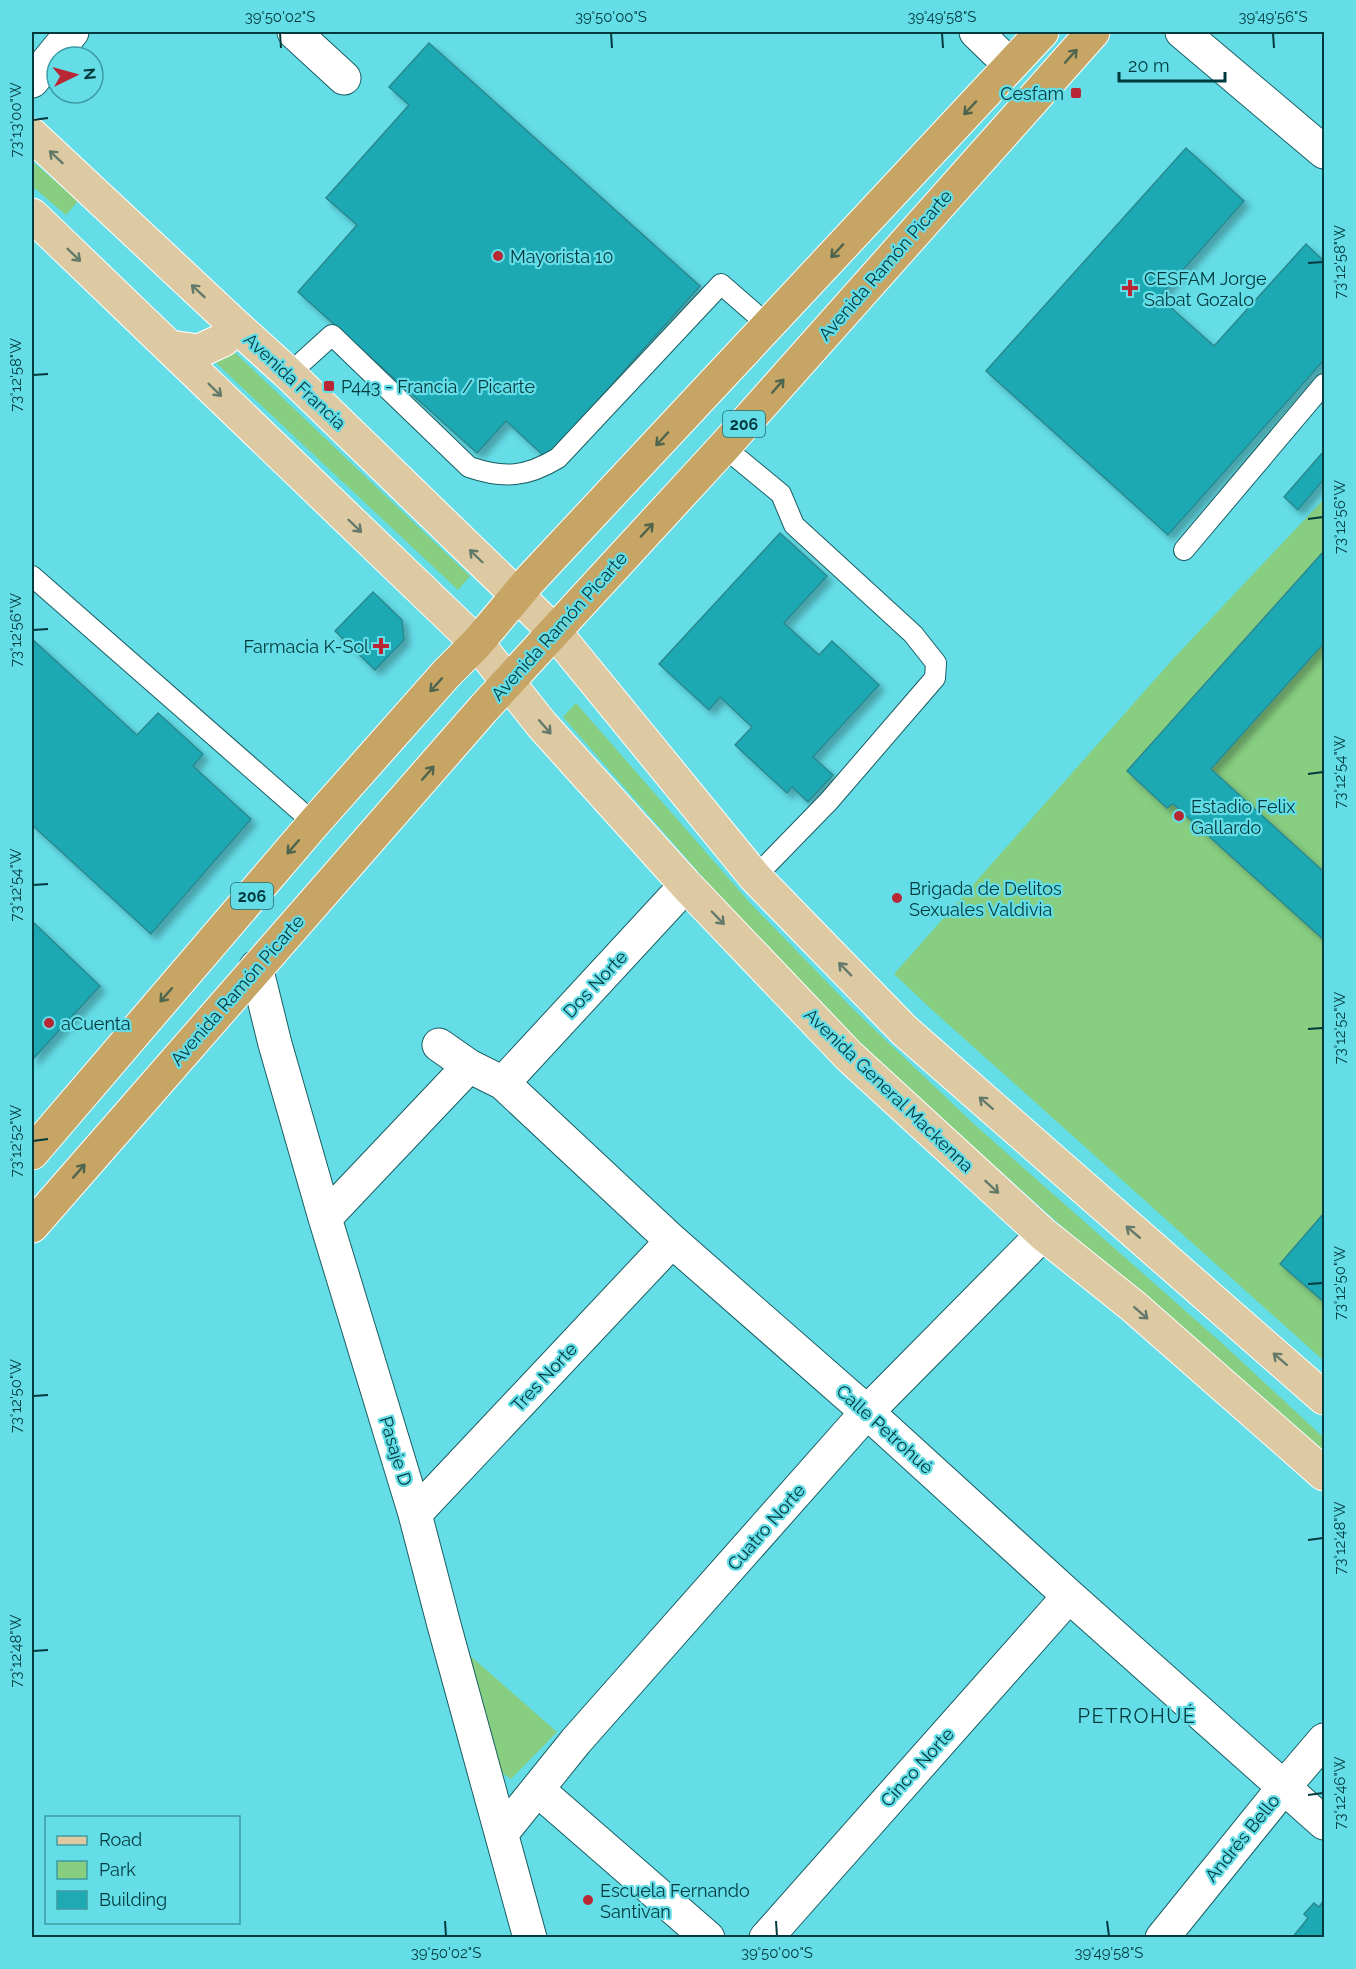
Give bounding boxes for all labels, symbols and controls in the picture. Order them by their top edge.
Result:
text: 39°50'02"S [245,8,315,26]
text: 39°50'00"S [575,8,647,26]
text: 39°49'58"S [908,8,976,26]
text: 39°49'56"S [1238,8,1308,26]
north arrow [45,45,105,105]
scale bar [1119,45,1226,83]
one-way arrow [1064,49,1078,64]
text: 20 m [1128,55,1170,76]
text: N [79,67,99,81]
text: 73°13'00"W [7,82,25,158]
place label: Cesfam [1000,83,1064,104]
marker: Cesfam [1069,86,1083,100]
one-way arrow [964,100,978,115]
one-way arrow [48,150,63,165]
street label: Avenida Ramón Picarte [814,185,956,345]
text: 73°12'58"W [1331,225,1349,299]
one-way arrow [830,243,845,258]
place label: Mayorista 10 [510,246,613,267]
one-way arrow [66,248,81,262]
marker: Mayorista 10 [491,249,505,263]
place label: CESFAM Jorge Sabat Gozalo [1144,268,1267,310]
marker: CESFAM Jorge Sabat Gozalo [1121,279,1139,297]
one-way arrow [191,284,206,298]
street label: Avenida Francia [240,328,350,434]
text: 73°12'58"W [7,338,25,412]
place label: P443 - Francia / Picarte [341,376,535,397]
marker: P443 - Francia / Picarte [322,379,336,393]
one-way arrow [771,379,785,394]
one-way arrow [207,383,222,397]
road number: 206 [723,411,765,437]
one-way arrow [655,431,669,446]
text: 73°12'56"W [1331,480,1349,554]
one-way arrow [347,518,362,532]
one-way arrow [640,523,654,538]
street label: Avenida Ramón Picarte [487,547,632,705]
one-way arrow [468,548,483,563]
text: 73°12'56"W [7,593,25,667]
place label: Farmacia K-Sol [244,636,369,657]
marker: Farmacia K-Sol [374,639,388,653]
one-way arrow [429,678,443,693]
one-way arrow [538,719,552,734]
text: 73°12'54"W [1331,735,1349,808]
one-way arrow [421,766,435,781]
place label: Estadio Felix Gallardo [1191,796,1295,838]
marker: Estadio Felix Gallardo [1172,809,1186,823]
one-way arrow [286,839,300,854]
text: 73°12'54"W [7,848,25,921]
place label: Brigada de Delitos Sexuales Valdivia [909,878,1062,920]
road number: 206 [231,883,273,909]
marker: Brigada de Delitos Sexuales Valdivia [890,891,904,905]
street label: Avenida Ramón Picarte [166,910,308,1070]
one-way arrow [711,911,725,926]
street label: Dos Norte [559,946,632,1022]
one-way arrow [837,962,852,977]
one-way arrow [159,987,173,1002]
text: 73°12'52"W [1331,991,1349,1064]
street label: Avenida General Mackenna [800,1004,978,1176]
place label: aCuenta [61,1013,131,1034]
marker: aCuenta [42,1016,56,1030]
one-way arrow [979,1096,994,1110]
text: 73°12'52"W [7,1104,25,1177]
one-way arrow [72,1164,86,1179]
one-way arrow [984,1180,999,1194]
one-way arrow [1125,1225,1141,1238]
text: 73°12'50"W [1331,1246,1349,1320]
one-way arrow [1133,1306,1148,1320]
street label: Tres Norte [507,1338,581,1416]
one-way arrow [1273,1352,1288,1366]
text: 73°12'50"W [7,1359,25,1433]
street label: Calle Petrohué [832,1380,938,1478]
street label: Pasaje D [376,1414,417,1488]
street label: Cuatro Norte [723,1479,809,1574]
text: 73°12'48"W [1331,1501,1349,1574]
text: 73°12'48"W [7,1614,25,1687]
district label: PETROHUÉ [1078,1704,1196,1728]
street label: Cinco Norte [876,1723,958,1811]
text: 73°12'46"W [1331,1756,1349,1830]
street label: Andrés Bello [1200,1790,1284,1886]
legend [45,1816,240,1924]
text: Road [99,1829,142,1850]
text: Park [99,1859,136,1880]
place label: Escuela Fernando Santivan [600,1880,750,1922]
text: Building [99,1889,167,1910]
marker: Escuela Fernando Santivan [581,1893,595,1907]
text: 39°50'02"S [411,1944,481,1962]
text: 39°50'00"S [741,1944,813,1962]
text: 39°49'58"S [1075,1944,1143,1962]

